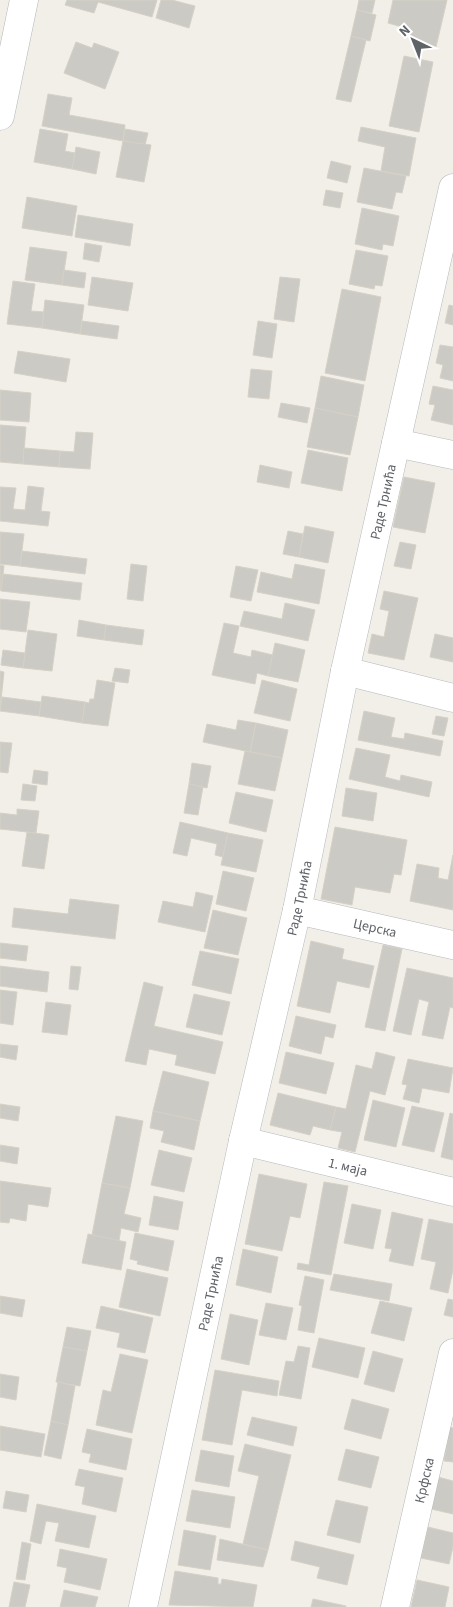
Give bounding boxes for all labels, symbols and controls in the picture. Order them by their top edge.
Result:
north arrow [388,15,438,65]
text: N [395,21,415,42]
street label: Раде Трнића [366,462,402,542]
street label: Раде Трнића [282,859,318,938]
street label: Церска [351,914,399,943]
street label: 1. маја [326,1153,369,1182]
street label: Раде Трнића [194,1254,229,1333]
street label: Крфска [410,1456,440,1505]

